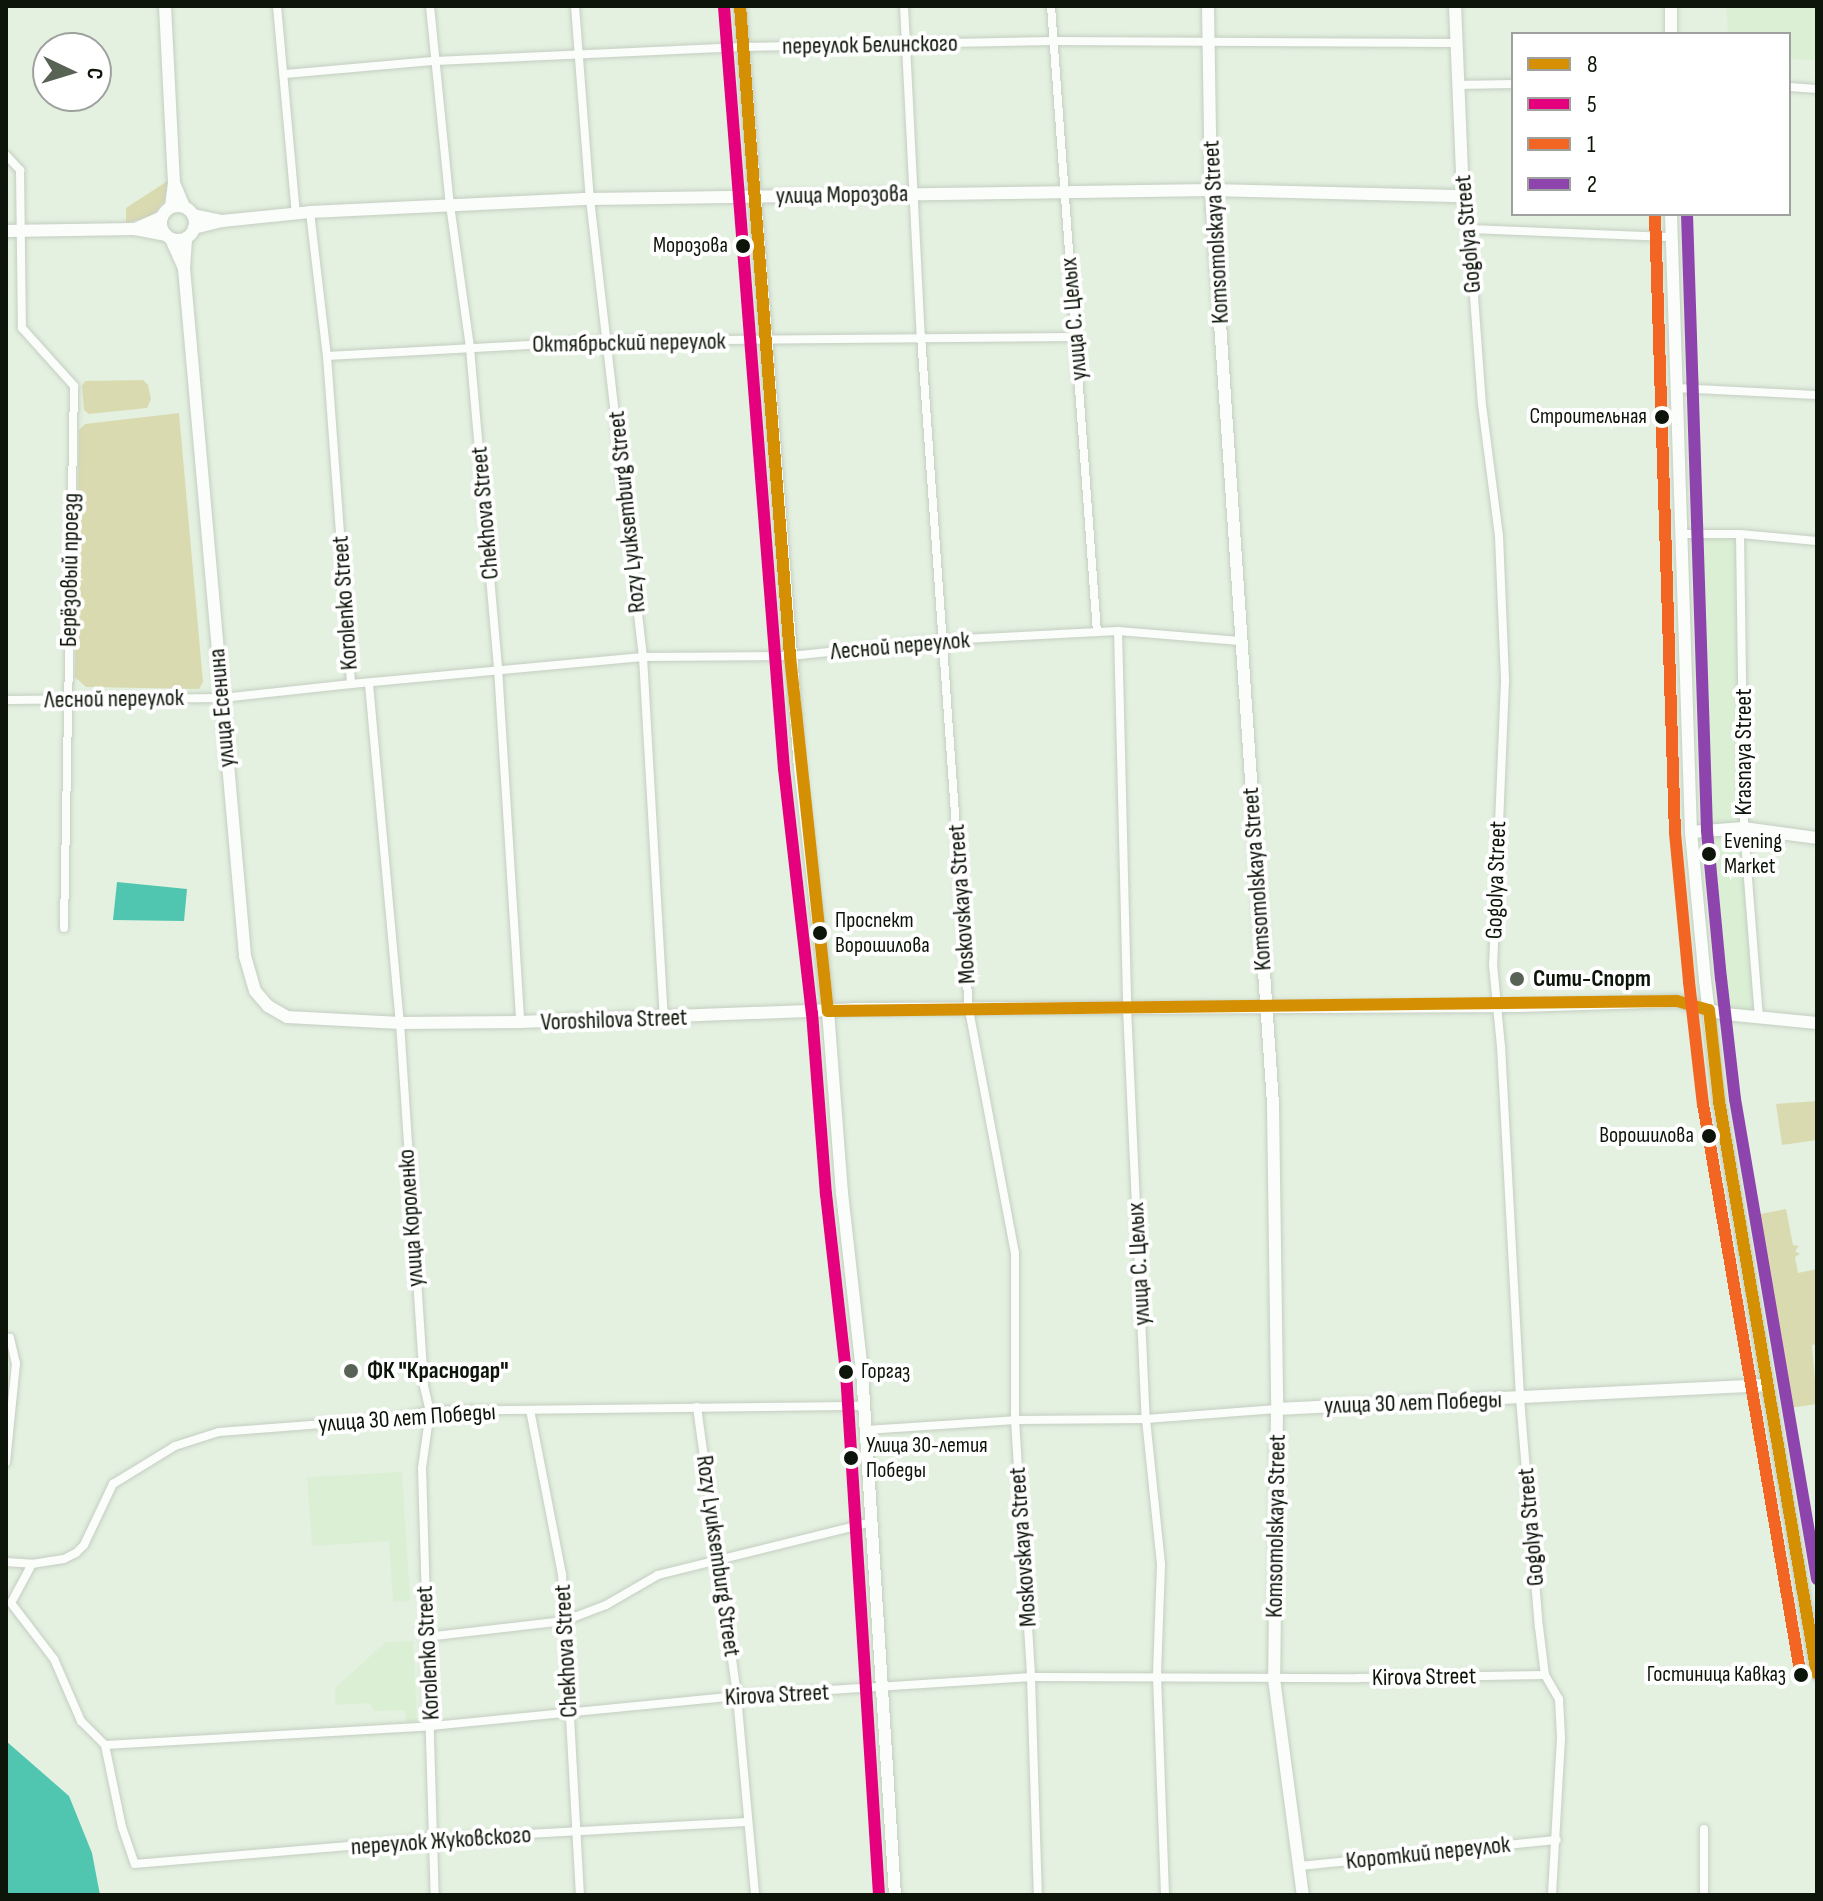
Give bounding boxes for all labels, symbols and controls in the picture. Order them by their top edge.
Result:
street label: переулок Белинского [782,29,958,61]
north arrow [32,32,112,112]
legend [1511,32,1791,216]
text: 8 [1587,50,1598,79]
text: С [81,67,108,80]
text: 5 [1587,90,1597,119]
text: 1 [1587,130,1595,159]
street label: Komsomolskaya Street [1197,140,1235,324]
text: 2 [1587,170,1597,199]
street label: Gogolya Street [1448,174,1488,294]
street label: улица Морозова [775,179,909,211]
place label: Морозова [653,233,728,259]
marker: Морозова [735,238,751,254]
street label: улица С. Целых [1054,256,1094,382]
street label: Октябрьский переулок [532,327,726,359]
place label: Строительная [1529,404,1647,430]
marker: Строительная [1654,409,1670,425]
street label: Rozy Lyuksemburg Street [602,410,652,614]
street label: Chekhova Street [465,445,505,581]
street label: Берёзовый проезд [54,493,86,647]
street label: Korolenko Street [326,535,364,671]
street label: Лесной переулок [829,626,971,666]
street label: улица Есенина [202,648,242,768]
street label: Лесной переулок [44,683,184,715]
street label: Krasnaya Street [1730,688,1758,816]
street label: Komsomolskaya Street [1236,786,1278,972]
street label: Gogolya Street [1480,820,1512,940]
street label: Moskovskaya Street [942,823,982,985]
place label: Evening Market [1724,828,1782,880]
marker: Evening Market [1701,846,1717,862]
place label: Проспект Ворошилова [835,907,930,958]
marker: Проспект Ворошилова [812,925,828,941]
place label: Сити-Спорт [1533,965,1651,993]
marker: Сити-Спорт [1508,970,1526,988]
street label: Voroshilova Street [540,1003,688,1037]
place label: Ворошилова [1599,1123,1694,1149]
marker: Ворошилова [1701,1128,1717,1144]
street label: улица Короленко [392,1148,430,1288]
street label: улица С. Целых [1121,1202,1157,1326]
place label: ФК "Краснодар" [367,1357,508,1385]
place label: Горгаз [861,1359,910,1385]
marker: ФК "Краснодар" [342,1362,360,1380]
marker: Горгаз [838,1364,854,1380]
street label: улица 30 лет Победы [1324,1386,1502,1420]
street label: улица 30 лет Победы [317,1397,497,1439]
place label: Улица 30-летия Победы [866,1432,988,1484]
street label: Komsomolskaya Street [1260,1434,1292,1618]
marker: Улица 30-летия Победы [843,1450,859,1466]
street label: Rozy Lyuksemburg Street [690,1454,746,1658]
street label: Moskovskaya Street [1003,1466,1043,1628]
street label: Gogolya Street [1511,1467,1551,1587]
street label: Chekhova Street [548,1584,584,1718]
street label: Korolenko Street [410,1585,446,1721]
street label: Kirova Street [1372,1662,1476,1692]
place label: Гостиница Кавказ [1647,1662,1786,1688]
marker: Гостиница Кавказ [1793,1667,1809,1683]
street label: Kirova Street [724,1678,830,1712]
street label: переулок Жуковского [350,1820,532,1862]
street label: Короткий переулок [1344,1830,1512,1876]

